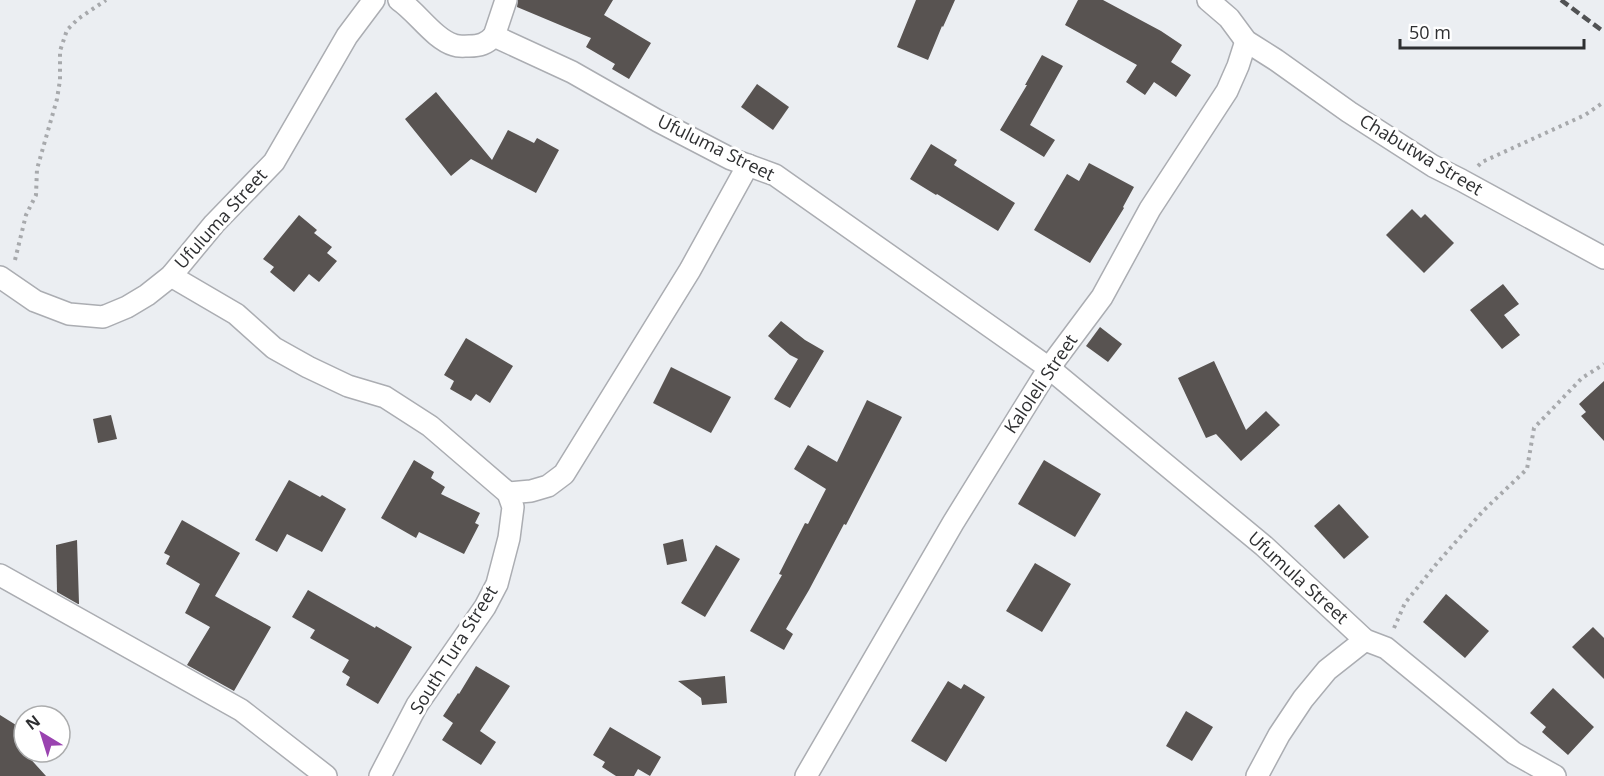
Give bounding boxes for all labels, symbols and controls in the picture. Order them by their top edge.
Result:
scale bar [1400,12,1584,50]
text: 50 m [1409,20,1451,44]
street label: Ufuluma Street [654,108,779,186]
street label: Chabutwa Street [1355,108,1488,200]
street label: Ufuluma Street [169,163,272,274]
street label: Kaloleli Street [998,329,1082,438]
street label: Ufumula Street [1243,526,1354,629]
street label: South Tura Street [404,581,502,718]
north arrow [12,704,72,764]
text: N [21,710,45,735]

